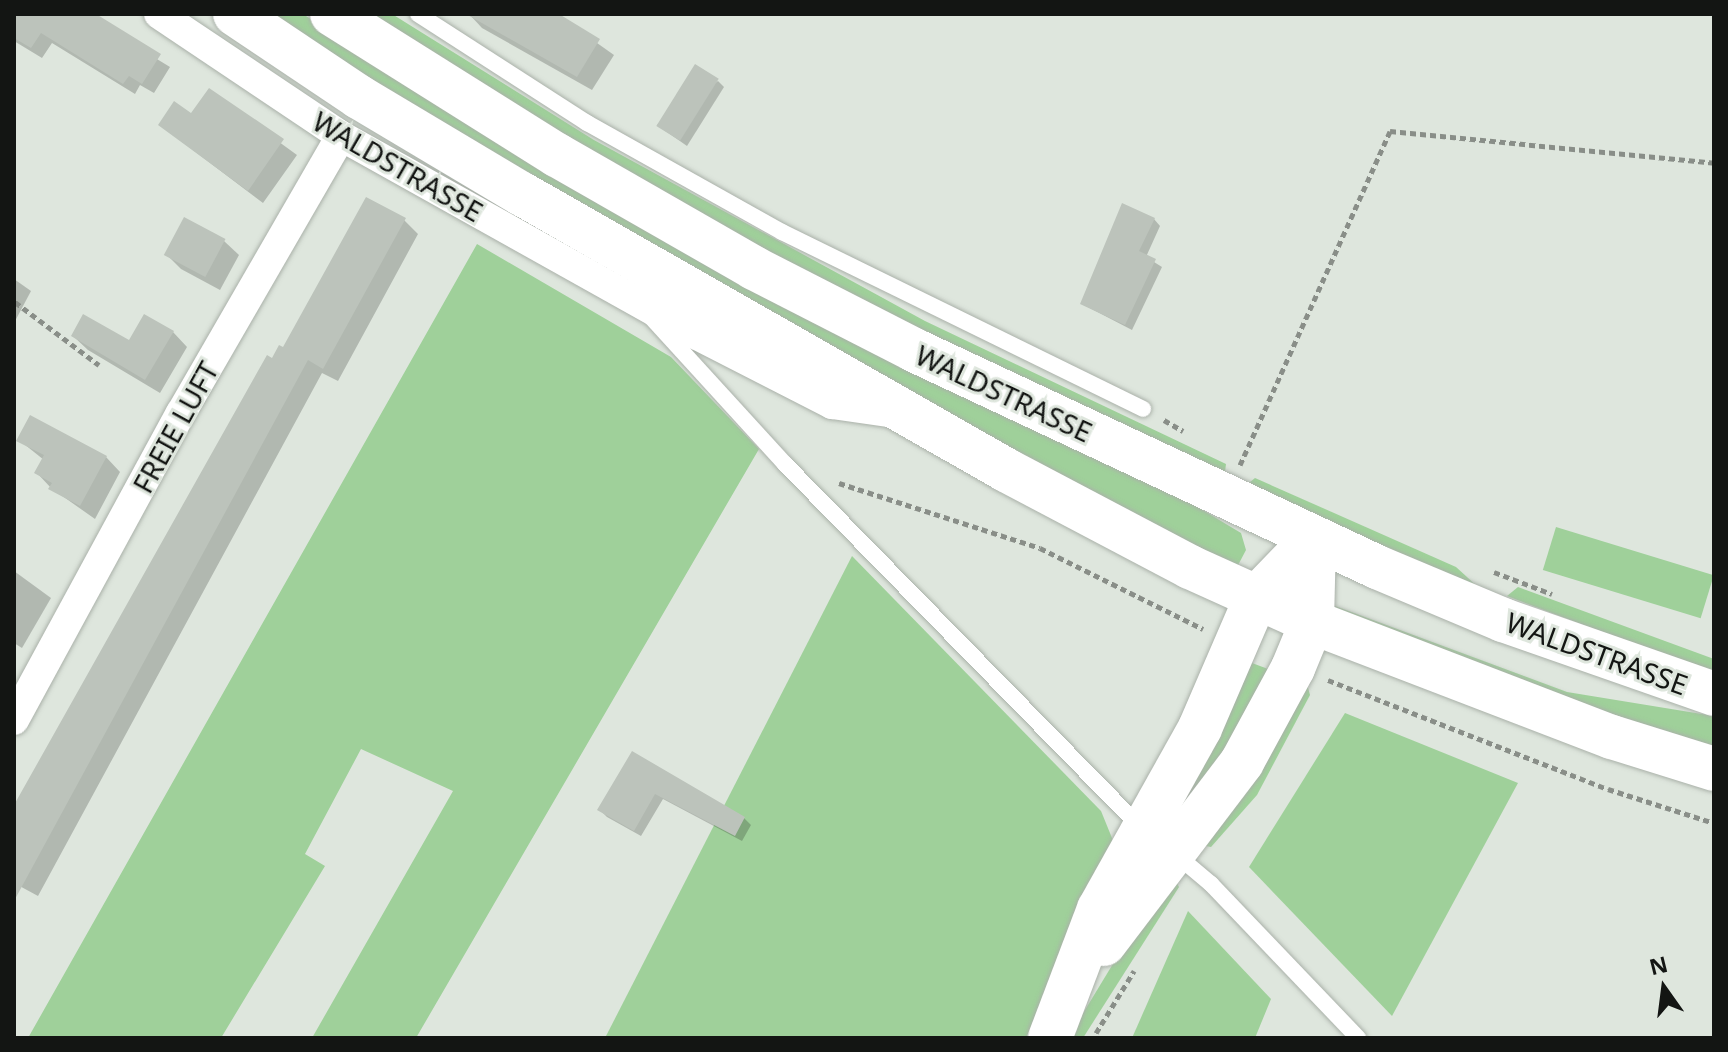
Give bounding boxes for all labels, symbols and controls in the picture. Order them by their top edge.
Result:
street label: WALDSTRASSE [307,104,489,228]
street label: WALDSTRASSE [911,338,1097,448]
street label: FREIE LUFT [125,356,225,498]
street label: WALDSTRASSE [1502,605,1692,701]
north arrow [1624,948,1704,1028]
text: N [1646,948,1670,981]

